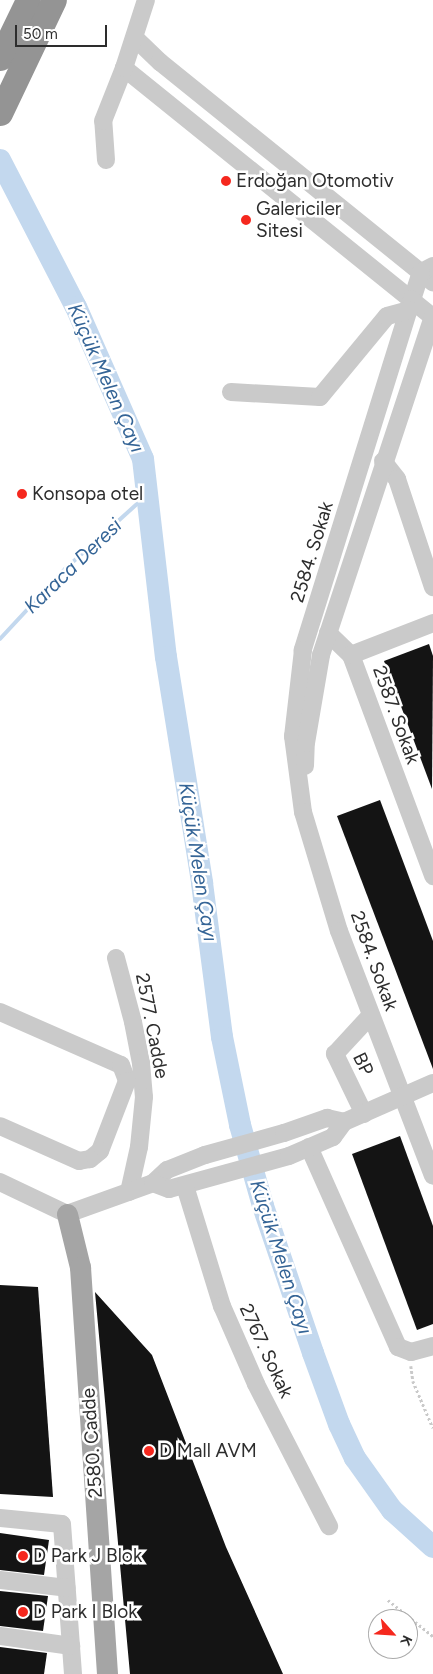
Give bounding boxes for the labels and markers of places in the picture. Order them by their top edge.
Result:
place label: Erdoğan Otomotiv [236,170,394,192]
marker: Erdoğan Otomotiv [220,175,232,187]
place label: Galericiler Sitesi [256,198,341,242]
marker: Galericiler Sitesi [240,214,252,226]
place label: Konsopa otel [32,483,143,505]
marker: Konsopa otel [16,488,28,500]
place label: D Mall AVM [159,1440,257,1462]
marker: D Mall AVM [143,1445,155,1457]
place label: D Park J Blok [33,1545,142,1567]
marker: D Park J Blok [17,1550,29,1562]
place label: D Park I Blok [33,1601,137,1623]
marker: D Park I Blok [17,1606,29,1618]

